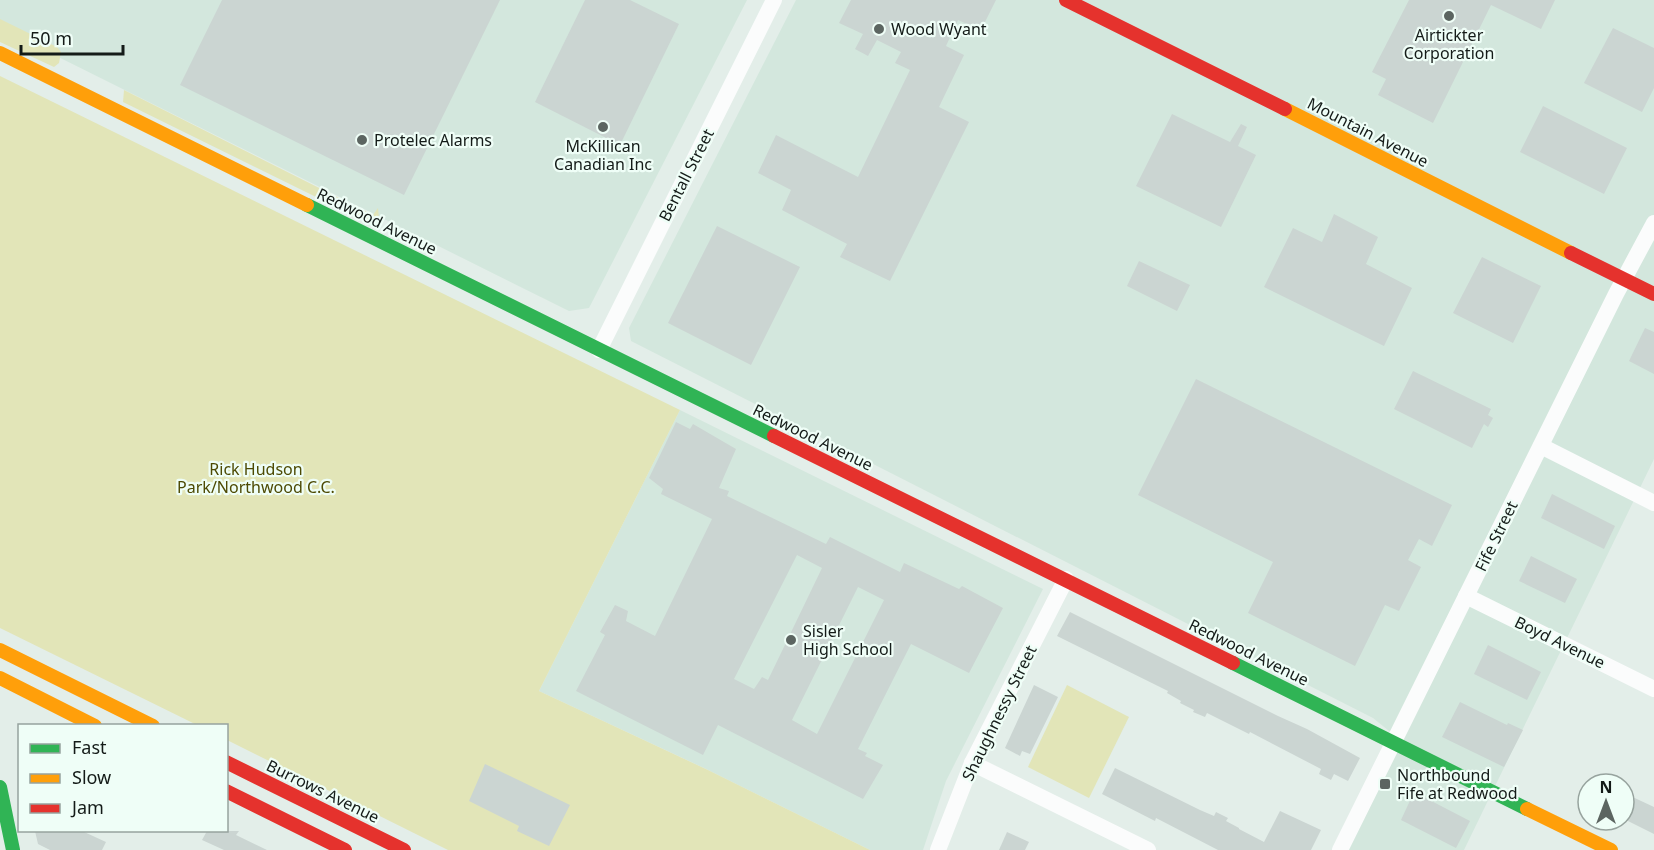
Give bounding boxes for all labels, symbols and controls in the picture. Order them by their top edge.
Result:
marker: Airtickter Corporation [1442,9,1456,23]
scale bar [21,18,123,56]
place label: Wood Wyant [891,18,987,40]
marker: Wood Wyant [872,22,886,36]
place label: Airtickter Corporation [1404,24,1494,64]
text: 50 m [30,26,72,50]
street label: Mountain Avenue [1304,92,1432,172]
marker: McKillican Canadian Inc [596,120,610,134]
street label: Bentall Street [653,125,719,225]
place label: Protelec Alarms [374,129,492,151]
marker: Protelec Alarms [355,133,369,147]
place label: McKillican Canadian Inc [554,135,652,175]
street label: Redwood Avenue [313,182,441,260]
street label: Redwood Avenue [749,398,877,476]
park label: Rick Hudson Park/Northwood C.C. [177,458,335,498]
street label: Fife Street [1469,497,1523,575]
street label: Boyd Avenue [1511,611,1609,673]
street label: Redwood Avenue [1185,613,1313,691]
place label: Sisler High School [803,620,893,660]
marker: Sisler High School [784,633,798,647]
street label: Shaughnessy Street [957,641,1042,785]
legend [18,724,228,832]
text: Fast [72,735,107,759]
street label: Burrows Avenue [263,754,383,828]
place label: Northbound Fife at Redwood [1397,764,1518,804]
text: Slow [72,765,111,789]
north arrow [1576,772,1636,832]
text: N [1599,776,1613,798]
marker: Northbound Fife at Redwood [1378,777,1392,791]
text: Jam [70,795,104,819]

